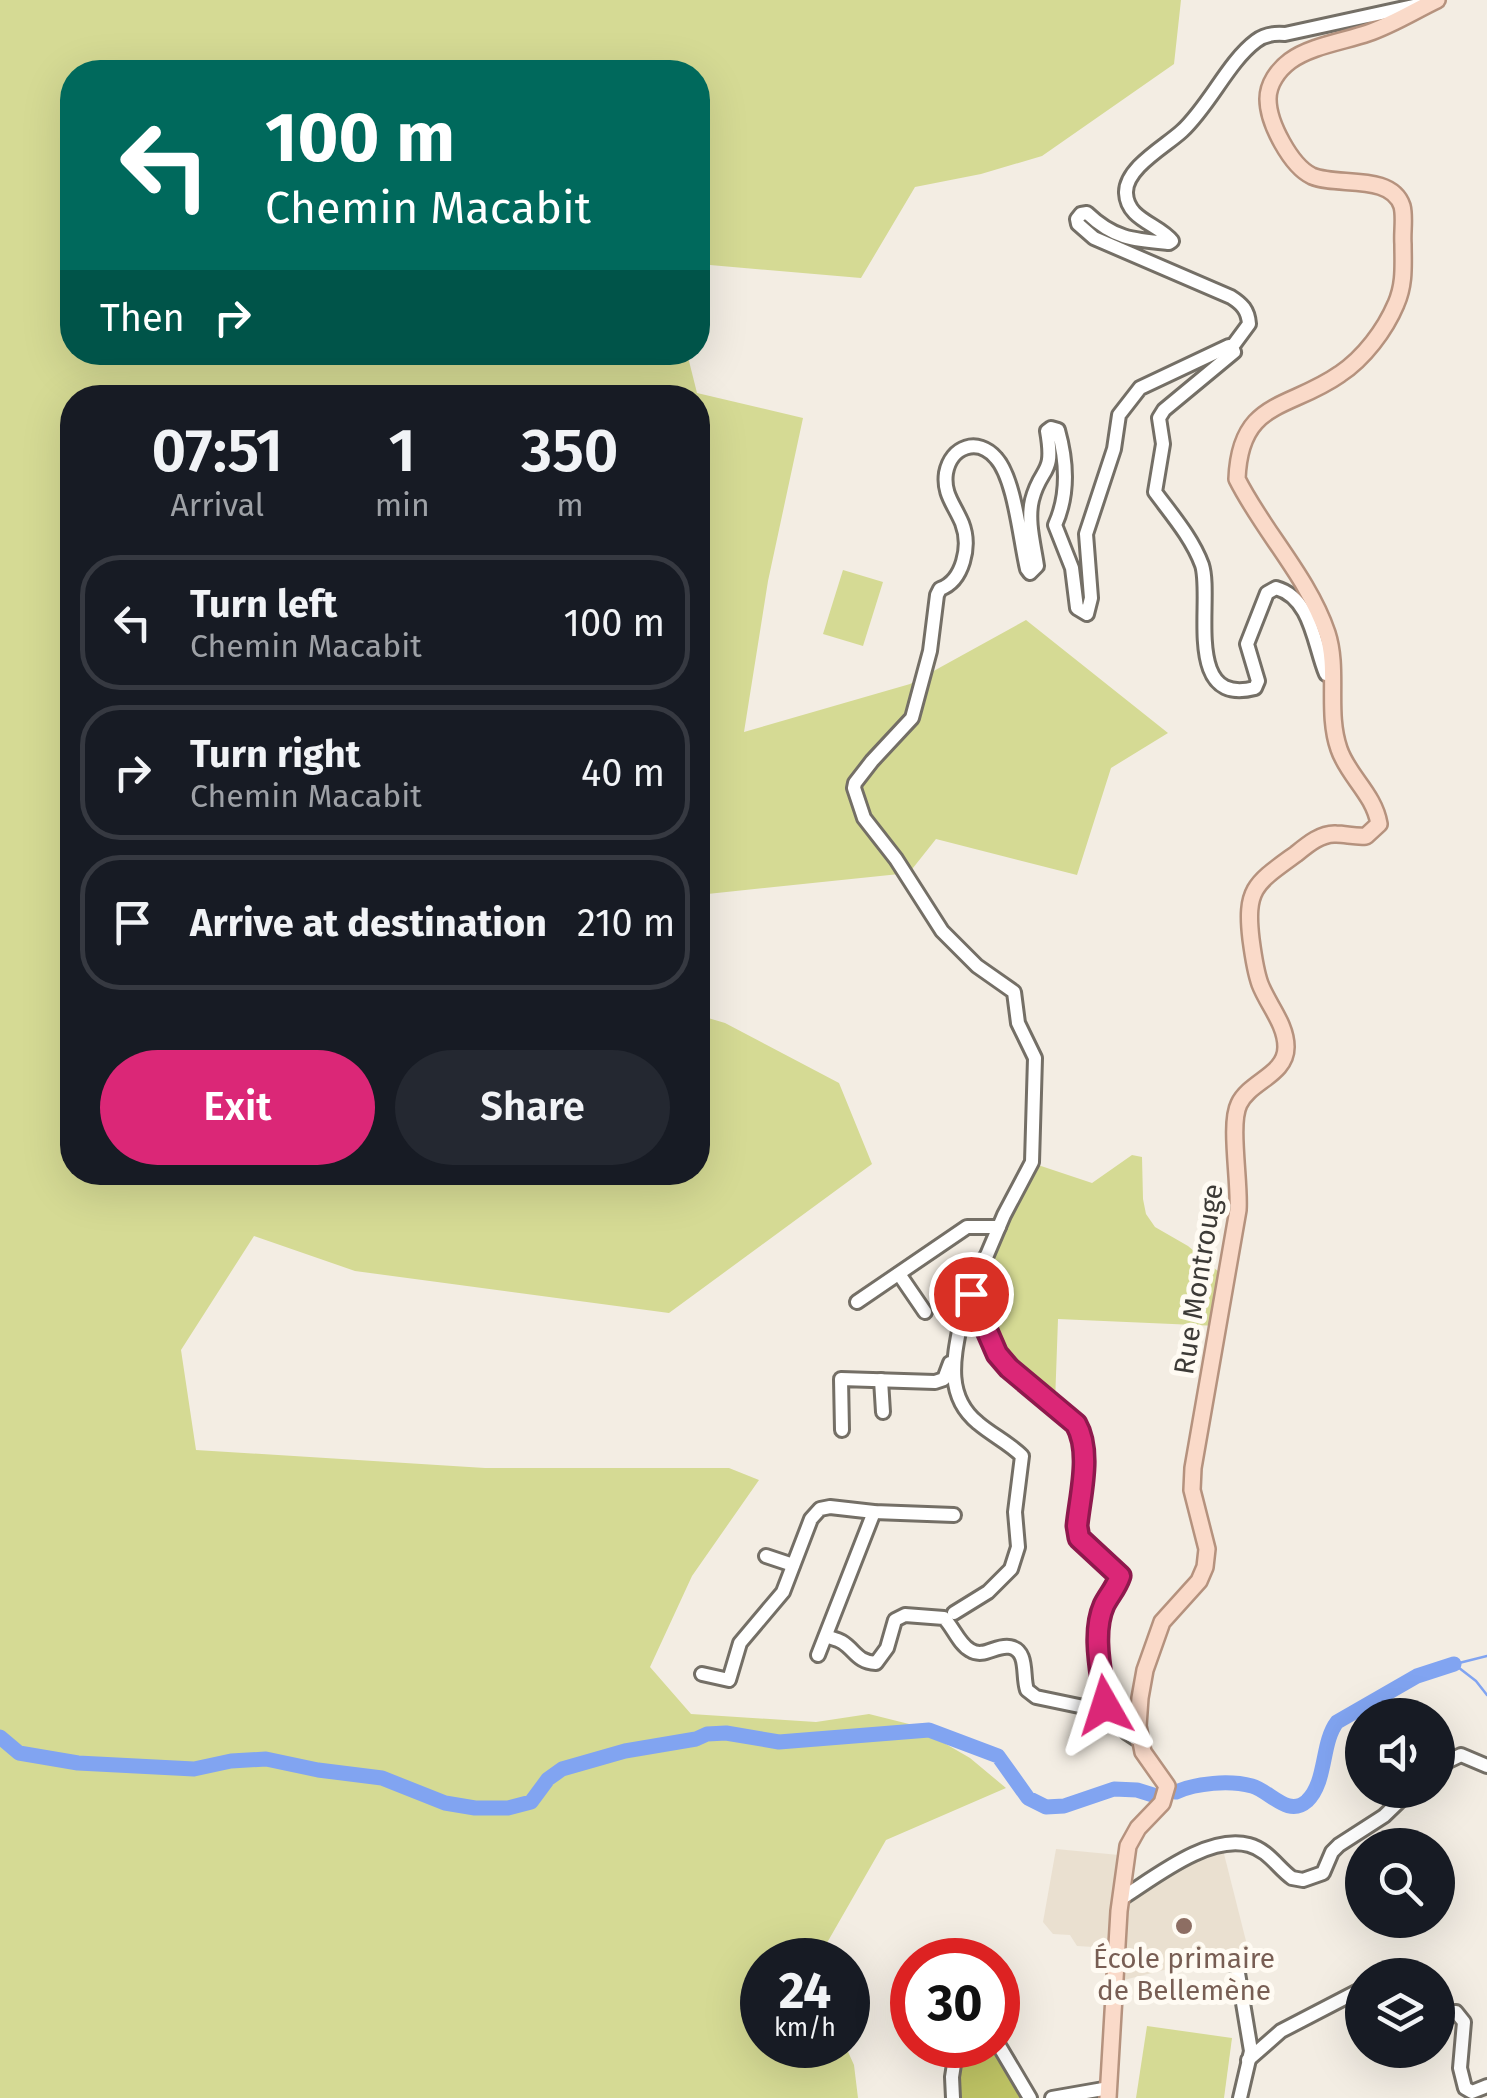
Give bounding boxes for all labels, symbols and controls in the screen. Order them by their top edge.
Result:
text: 100 m [265,96,455,180]
icon: left [100,100,230,230]
text: Chemin Macabit [265,181,591,235]
icon: right [205,290,260,345]
text: Then [100,295,185,341]
text: 07:51 [151,415,283,487]
text: 1 [389,415,416,487]
text: 350 [521,415,619,487]
text: Arrival [170,486,264,524]
text: min [375,486,430,524]
text: m [556,486,584,524]
text: Turn left [190,581,337,627]
icon: left [105,595,160,650]
text: 100 m [564,600,665,646]
text: Chemin Macabit [190,627,422,665]
text: Turn right [190,731,360,777]
icon: right [105,745,160,800]
text: 40 m [581,750,665,796]
text: Chemin Macabit [190,777,422,815]
icon: arrive [105,895,160,950]
text: Arrive at destination [190,900,547,946]
text: 210 m [577,900,675,946]
button: Exit [100,1050,375,1165]
button: Share [395,1050,670,1165]
street label: Rue Montrouge [1167,1181,1230,1377]
pin [929,1252,1014,1337]
icon: arrive [944,1267,999,1322]
position arrow [1053,1653,1157,1757]
map controls [1345,1698,1455,2068]
button: sound [1345,1698,1455,1808]
button: search [1345,1828,1455,1938]
marker: École primaire de Bellemène [1173,1915,1195,1937]
speed limit sign: 30 [890,1938,1020,2068]
place label: École primaire de Bellemène [1093,1942,1275,2007]
button: layers [1345,1958,1455,2068]
text: 24 [779,1961,831,2021]
text: km/h [774,2013,836,2043]

